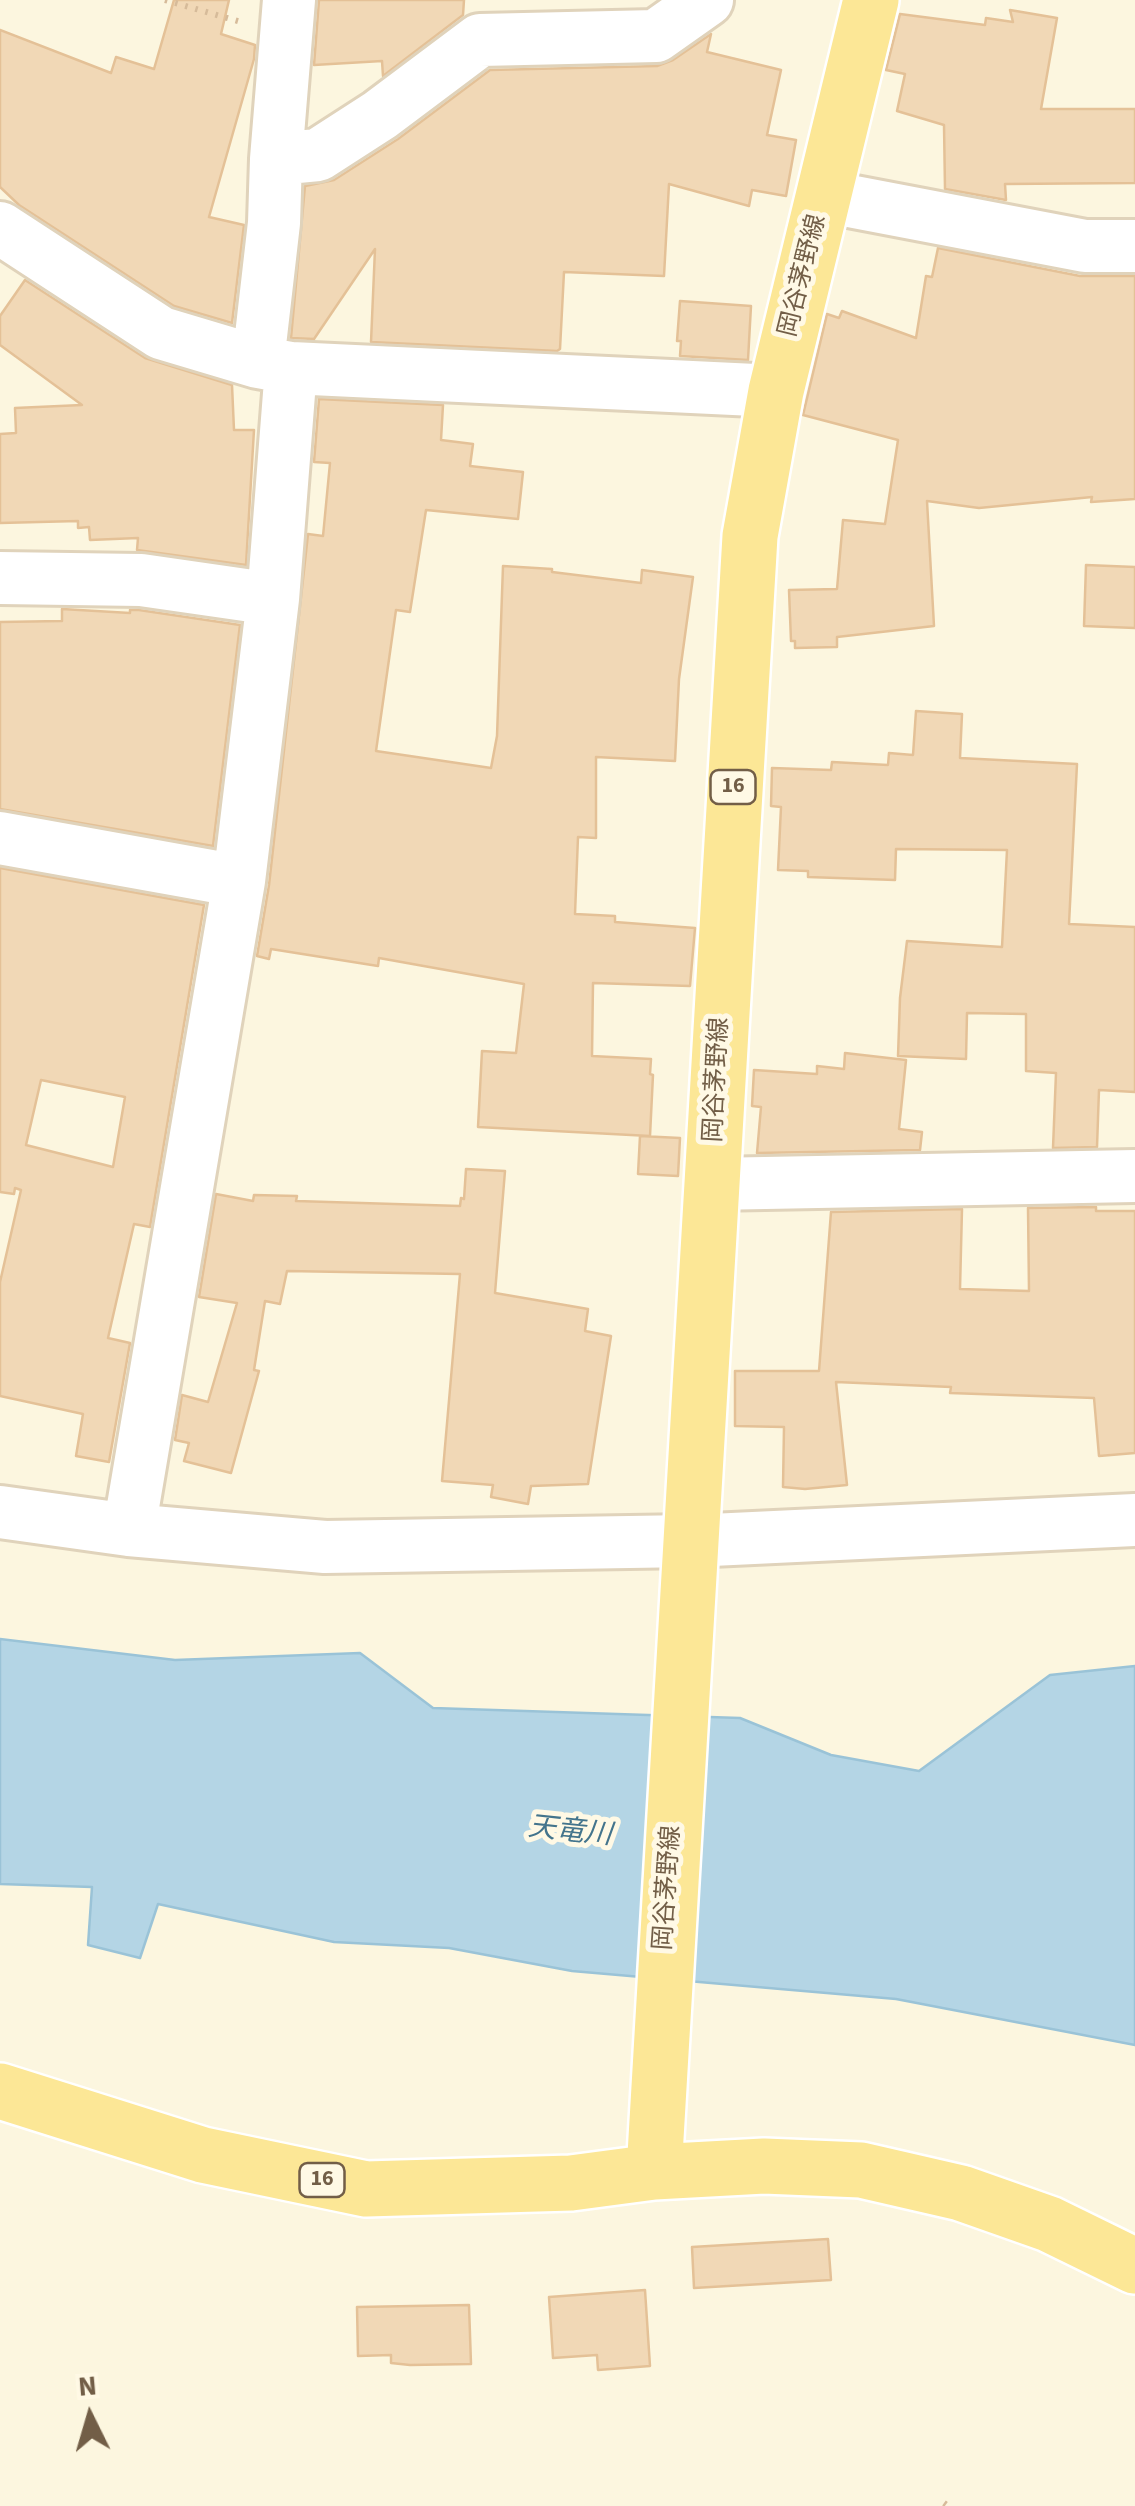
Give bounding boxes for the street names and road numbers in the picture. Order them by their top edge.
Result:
street label: 岡谷茅野線 [774,212,834,340]
road number: 16 [710,770,756,804]
street label: 岡谷茅野線 [700,1017,736,1143]
street label: 岡谷茅野線 [650,1825,688,1951]
road number: 16 [300,2163,344,2197]

